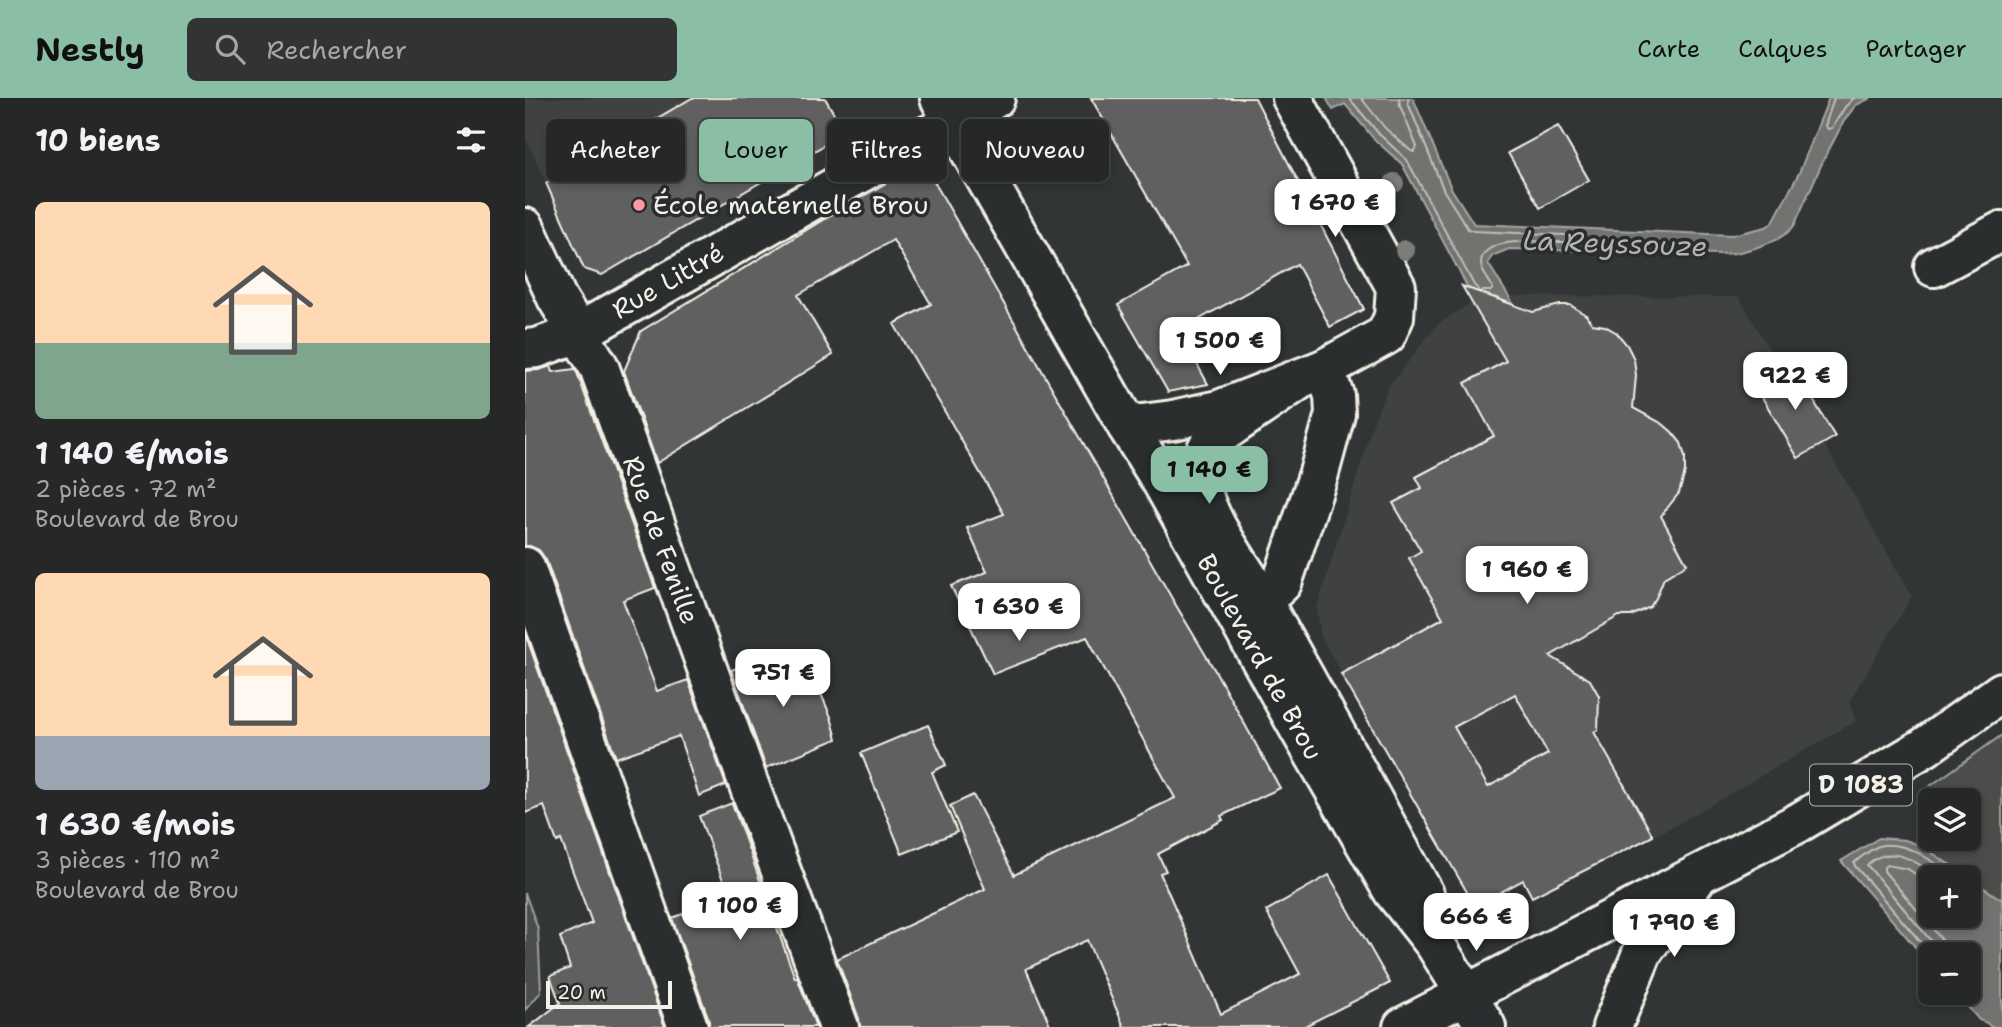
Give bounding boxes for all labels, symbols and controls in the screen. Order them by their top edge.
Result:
search box [187,18,677,81]
text: Nestly [35,27,145,72]
icon: search [211,30,249,68]
text: Rechercher [267,32,407,67]
text: Carte [1637,33,1700,65]
text: Calques [1738,33,1828,65]
text: Partager [1866,33,1967,65]
chip: Acheter [546,119,685,182]
chip: Louer [699,119,813,182]
chip: Filtres [827,119,947,182]
chip: Nouveau [961,119,1109,182]
text: 10 biens [35,120,161,161]
icon: filters [452,121,490,159]
pin: 1 670 € [1270,180,1400,239]
place label: École maternelle Brou [653,187,929,222]
text: 1 670 € [1290,187,1380,217]
marker: École maternelle Brou [631,197,647,213]
water label: La Reyssouze [1522,221,1708,265]
street label: Rue Littré [605,234,730,327]
icon: home [200,247,326,373]
pin: 1 500 € [1155,317,1285,377]
text: 1 500 € [1176,325,1264,355]
pin: 922 € [1746,352,1844,412]
text: 922 € [1759,360,1831,390]
text: 1 140 €/mois [35,433,229,474]
pin: 1 140 € [1144,446,1274,506]
street label: Rue de Fenille [615,451,708,629]
text: 1 140 € [1167,454,1251,484]
text: 2 pièces · 72 m² [35,474,217,504]
text: Boulevard de Brou [35,504,239,534]
pin: 1 960 € [1462,546,1592,606]
street label: Boulevard de Brou [1189,547,1332,766]
text: 1 960 € [1482,554,1572,584]
pin: 1 630 € [954,584,1084,643]
text: 1 630 € [974,591,1064,621]
icon: home [200,618,326,744]
pin: 751 € [734,650,832,709]
text: 751 € [751,657,815,687]
road number: D 1083 [1810,764,1912,806]
map controls [1918,788,1981,1005]
button: layers [1918,788,1981,851]
text: 1 630 €/mois [35,804,236,845]
text: 3 pièces · 110 m² [35,845,220,875]
button: + [1918,865,1981,928]
text: Boulevard de Brou [35,875,239,905]
pin: 1 100 € [675,882,805,942]
text: 1 100 € [698,890,782,920]
pin: 666 € [1427,894,1525,953]
pin: 1 790 € [1609,900,1739,959]
text: 666 € [1440,901,1512,931]
text: 1 790 € [1629,907,1719,937]
button: − [1918,942,1981,1005]
scale bar [546,978,672,1010]
text: 20 m [557,980,606,1005]

